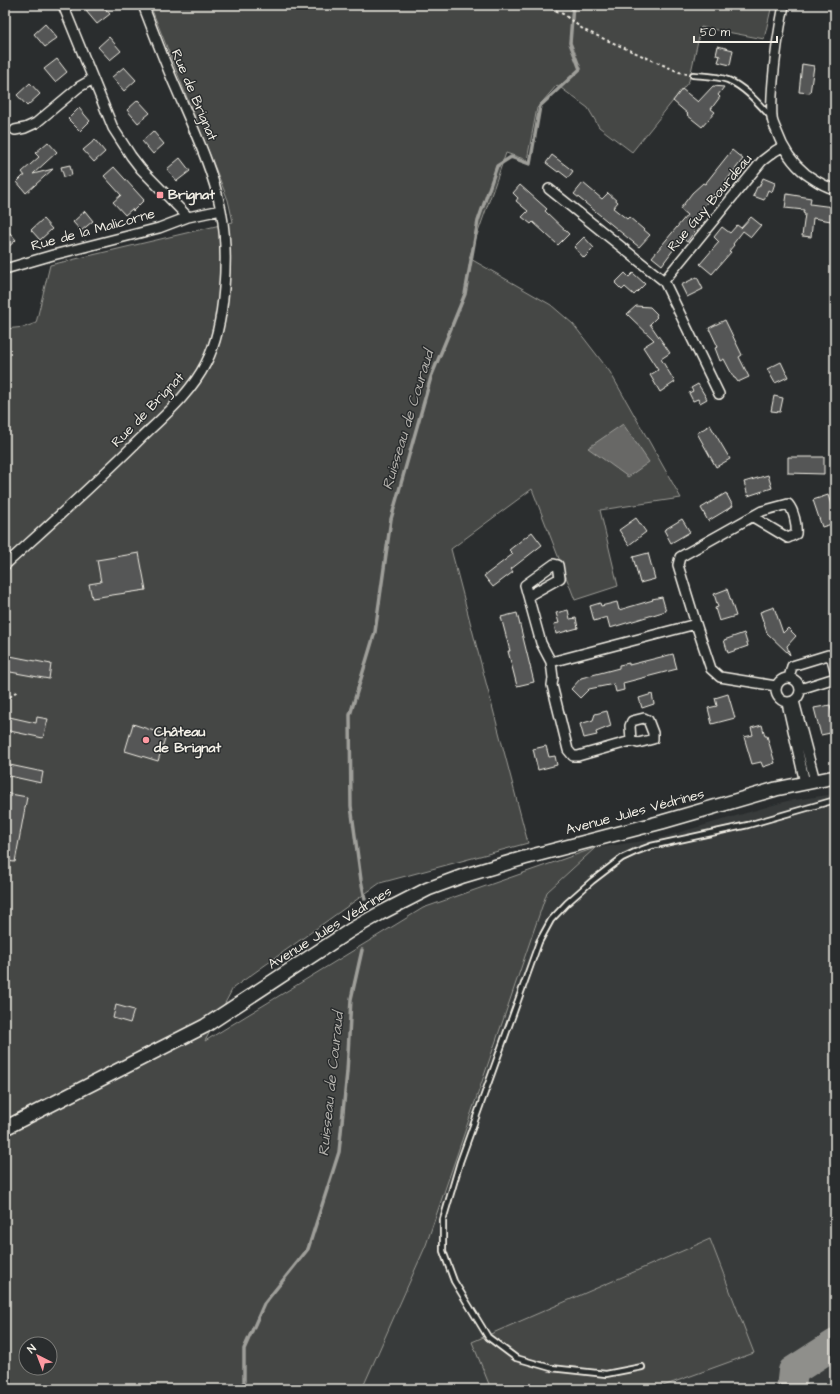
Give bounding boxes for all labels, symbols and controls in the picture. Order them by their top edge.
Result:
scale bar [694,18,777,44]
text: 50 m [700,24,731,41]
street label: Rue de Brignat [166,46,222,144]
street label: Rue Guy Bourdeau [663,150,757,256]
place label: Brignat [168,185,215,206]
marker: Brignat [155,190,165,200]
street label: Rue de la Malicorne [29,204,158,256]
water label: Ruisseau de Couraud [377,345,440,492]
street label: Rue de Brignat [107,368,189,452]
place label: Château de Brignat [153,722,221,759]
marker: Château de Brignat [141,735,151,745]
street label: Avenue Jules Védrines [563,784,707,840]
street label: Avenue Jules Védrines [264,882,396,974]
water label: Ruisseau de Couraud [313,1008,349,1157]
north arrow [18,1336,58,1376]
text: N [24,1341,39,1357]

